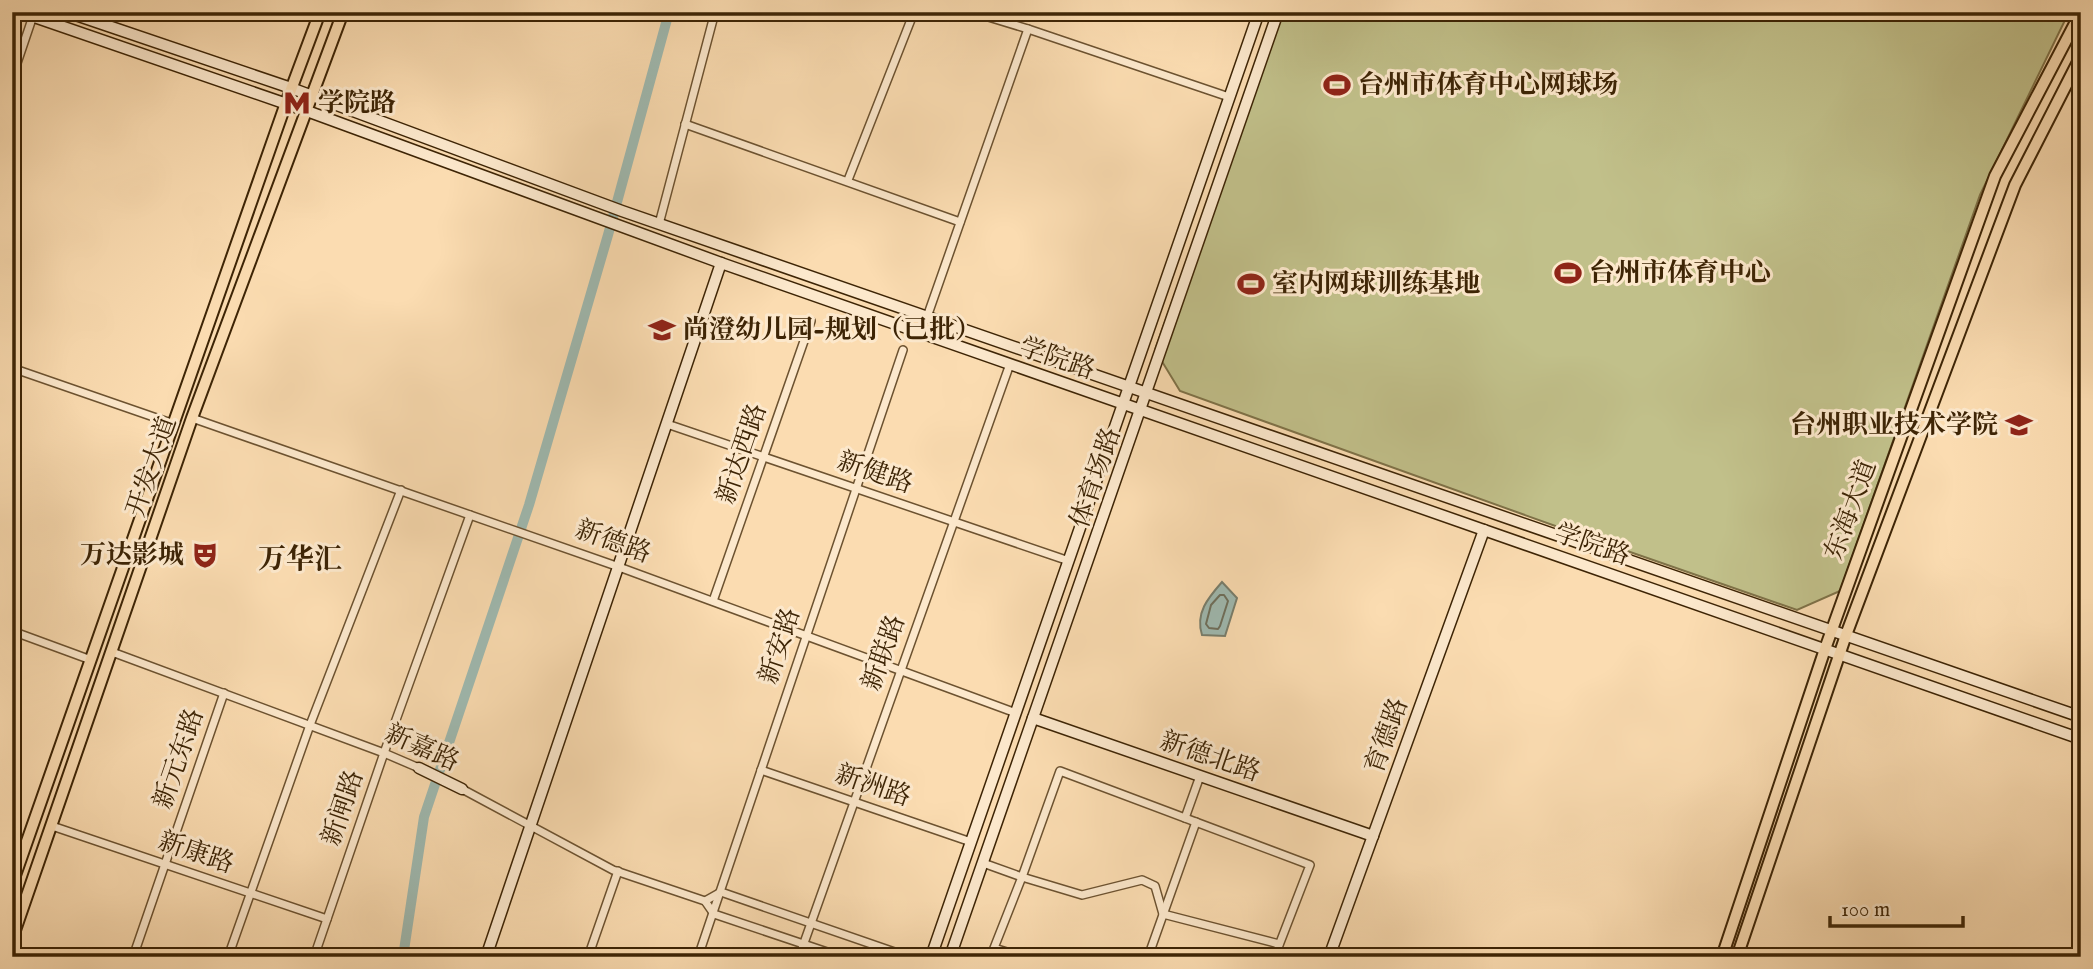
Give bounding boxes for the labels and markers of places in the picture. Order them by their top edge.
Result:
place label: 台州市体育中心网球场 [1358,69,1618,102]
sports icon: 台州市体育中心网球场 [1322,70,1352,100]
place label: 学院路 [318,87,396,120]
metro station icon: 学院路 [282,88,312,118]
place label: 台州市体育中心 [1589,257,1771,290]
sports icon: 台州市体育中心 [1553,258,1583,288]
place label: 室内网球训练基地 [1272,268,1480,301]
sports icon: 室内网球训练基地 [1236,269,1266,299]
place label: 尚澄幼儿园-规划（已批） [683,314,981,347]
school or university icon: 尚澄幼儿园-规划（已批） [647,315,677,345]
place label: 台州职业技术学院 [1790,409,1998,442]
school or university icon: 台州职业技术学院 [2004,410,2034,440]
place label: 万达影城 [80,539,184,572]
theatre icon: 万达影城 [190,540,220,570]

